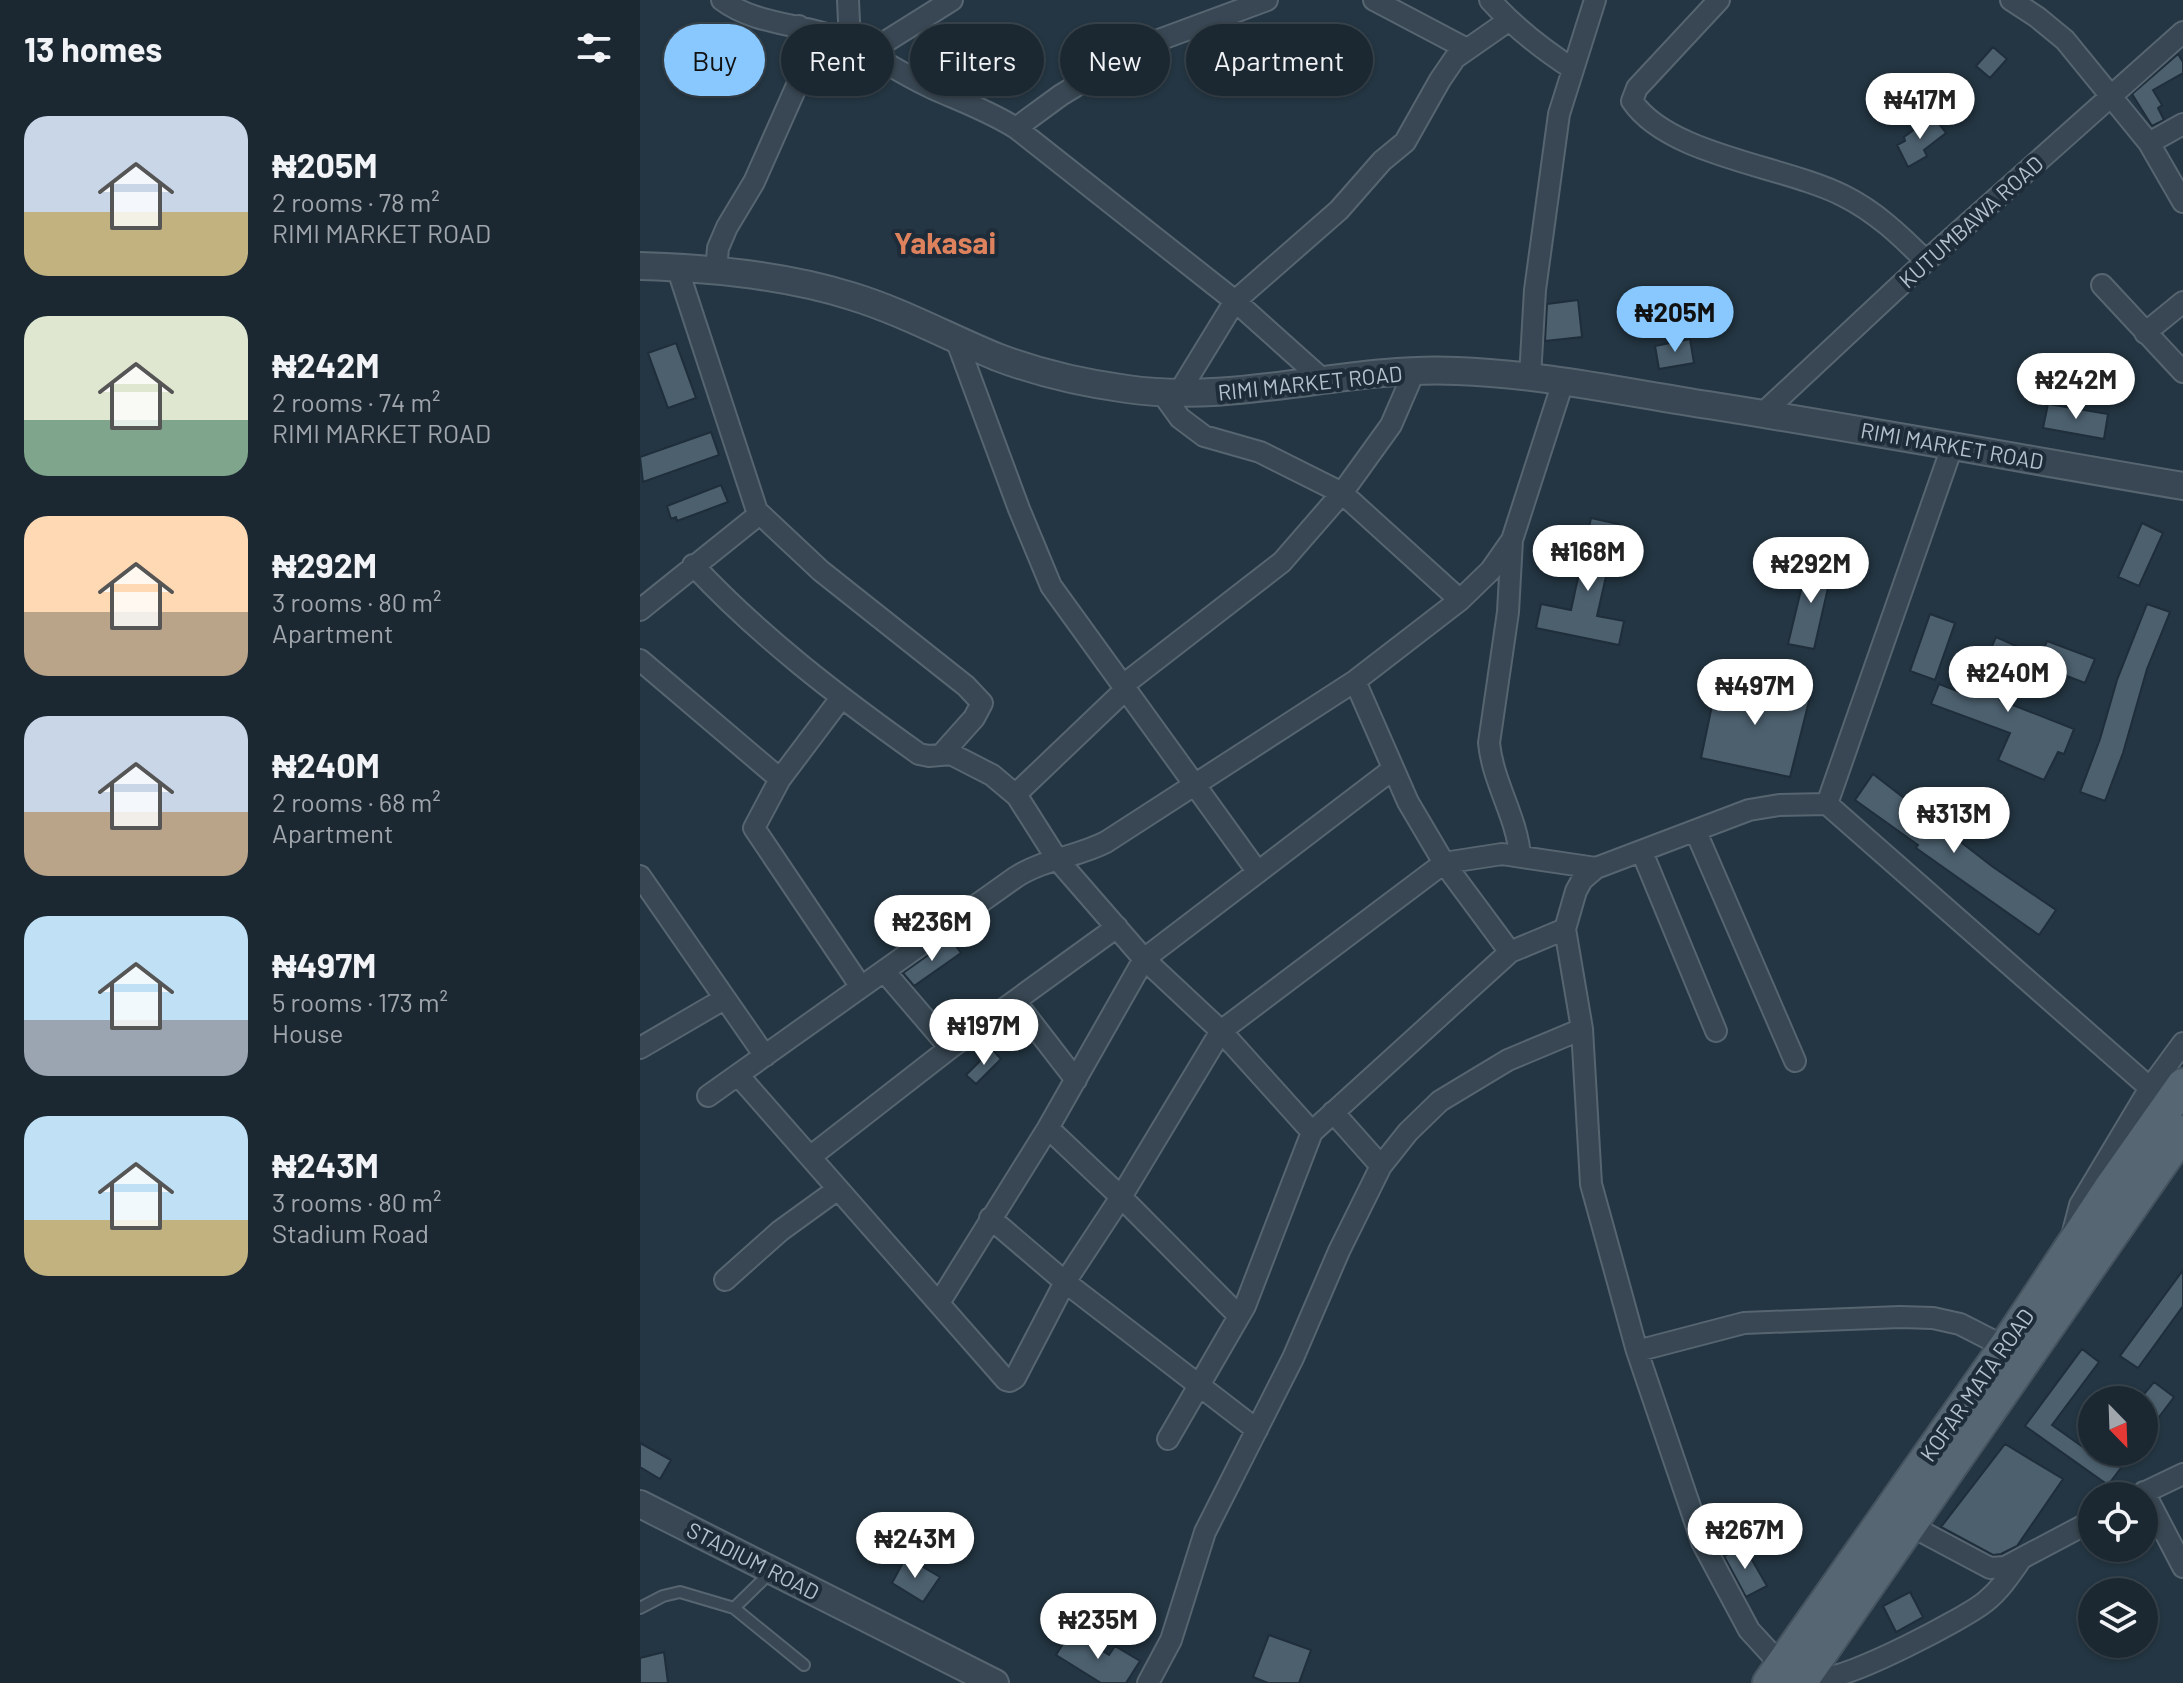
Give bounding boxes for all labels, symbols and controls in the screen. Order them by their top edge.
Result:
chip: Buy [664,24,765,96]
chip: Rent [781,24,894,96]
chip: Filters [910,24,1044,96]
chip: New [1060,24,1170,96]
chip: Apartment [1186,24,1373,96]
icon: filters [572,26,616,70]
text: 13 homes [24,28,162,69]
pin: ₦417M [1864,73,1976,141]
text: ₦417M [1884,83,1956,114]
text: ₦205M [272,144,378,185]
icon: home [88,148,184,244]
street label: KUTUMBAWA ROAD [1893,150,2048,293]
text: 2 rooms · 78 m² [272,186,440,217]
text: RIMI MARKET ROAD [272,217,491,248]
district label: Yakasai [894,224,996,260]
pin: ₦205M [1619,286,1731,354]
text: ₦205M [1635,296,1715,327]
text: ₦242M [272,344,380,385]
icon: home [88,348,184,444]
pin: ₦242M [2020,353,2132,421]
street label: RIMI MARKET ROAD [1216,359,1403,405]
text: ₦242M [2035,363,2117,394]
text: 2 rooms · 74 m² [272,386,440,417]
street label: RIMI MARKET ROAD [1859,416,2046,474]
text: RIMI MARKET ROAD [272,417,491,448]
pin: ₦168M [1532,525,1644,593]
text: ₦168M [1551,535,1625,566]
pin: ₦292M [1755,537,1867,605]
text: ₦292M [272,544,377,585]
text: ₦292M [1771,547,1851,578]
icon: home [88,548,184,644]
text: 3 rooms · 80 m² [272,586,442,617]
text: Apartment [272,617,393,648]
pin: ₦240M [1952,646,2064,714]
text: ₦240M [1967,656,2049,687]
pin: ₦497M [1699,659,1811,727]
text: ₦497M [1715,669,1795,700]
text: ₦240M [272,744,380,785]
icon: home [88,748,184,844]
text: 2 rooms · 68 m² [272,786,441,817]
pin: ₦313M [1898,787,2010,855]
text: ₦313M [1917,797,1991,828]
text: Apartment [272,817,393,848]
pin: ₦236M [876,895,988,963]
text: ₦236M [892,905,972,936]
text: ₦497M [272,944,376,985]
icon: home [88,948,184,1044]
text: 5 rooms · 173 m² [272,986,448,1017]
pin: ₦197M [928,999,1040,1067]
text: ₦197M [947,1009,1021,1040]
text: House [272,1017,343,1048]
text: ₦243M [272,1144,379,1185]
icon: home [88,1148,184,1244]
text: 3 rooms · 80 m² [272,1186,442,1217]
text: Stadium Road [272,1217,429,1248]
street label: KOFAR MATA ROAD [1914,1303,2039,1466]
north arrow [2078,1386,2158,1466]
map controls [2078,1386,2158,1658]
button: locate [2078,1482,2158,1562]
pin: ₦267M [1689,1503,1801,1571]
pin: ₦243M [859,1512,971,1580]
text: ₦267M [1706,1513,1784,1544]
street label: STADIUM ROAD [683,1516,824,1605]
text: ₦243M [874,1522,956,1553]
button: layers [2078,1578,2158,1658]
pin: ₦235M [1042,1593,1154,1661]
text: ₦235M [1058,1603,1138,1634]

